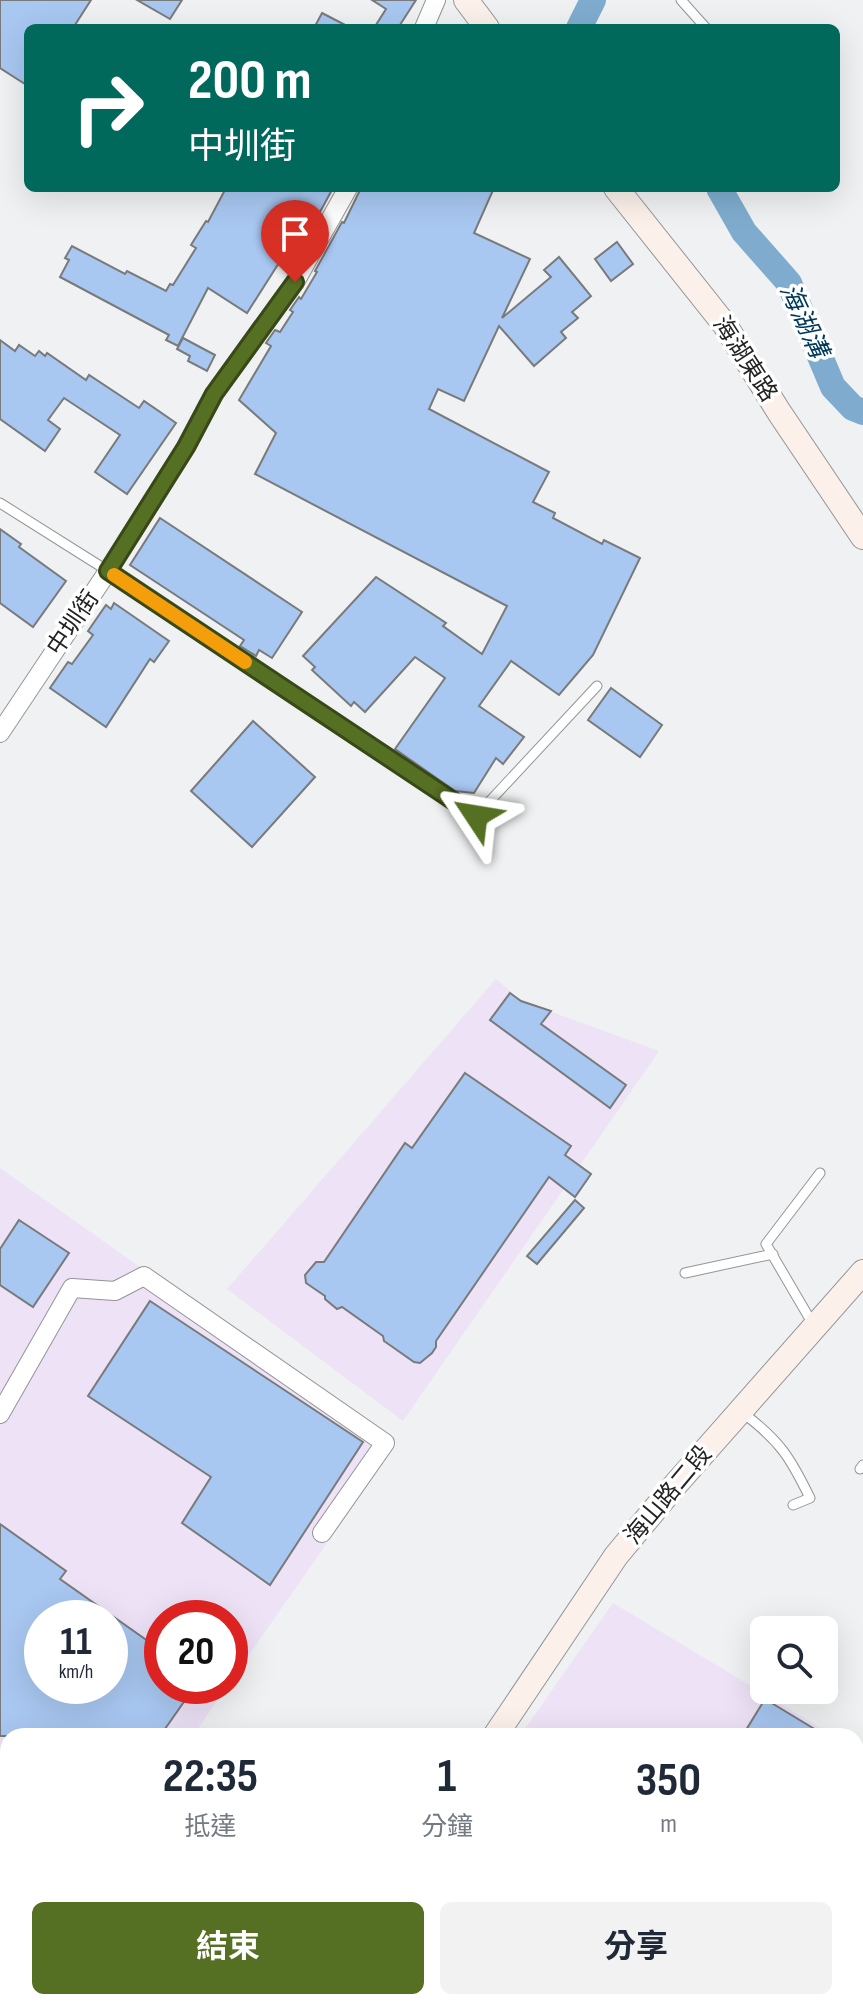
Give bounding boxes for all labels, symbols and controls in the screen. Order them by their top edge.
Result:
text: 200 m [188,48,312,115]
icon: right [56,56,160,160]
text: 中圳街 [188,126,296,169]
pin [261,200,329,282]
icon: arrive [273,212,317,256]
water label: 海湖溝 [772,279,835,367]
street label: 海湖東路 [707,311,783,407]
street label: 中圳街 [41,585,105,661]
position arrow [434,774,518,858]
street label: 海山路二段 [618,1440,718,1550]
speed limit sign: 20 [144,1600,248,1704]
map controls [750,1616,838,1704]
button: search [750,1616,838,1704]
text: 11 [60,1618,92,1666]
text: km/h [59,1660,93,1684]
text: 22:35 [163,1748,258,1805]
text: 1 [438,1748,456,1805]
text: 350 [636,1752,701,1809]
text: m [660,1809,677,1840]
text: 抵達 [184,1812,236,1843]
text: 分鐘 [421,1812,473,1843]
button: 結束 [32,1902,424,1994]
button: 分享 [440,1902,832,1994]

